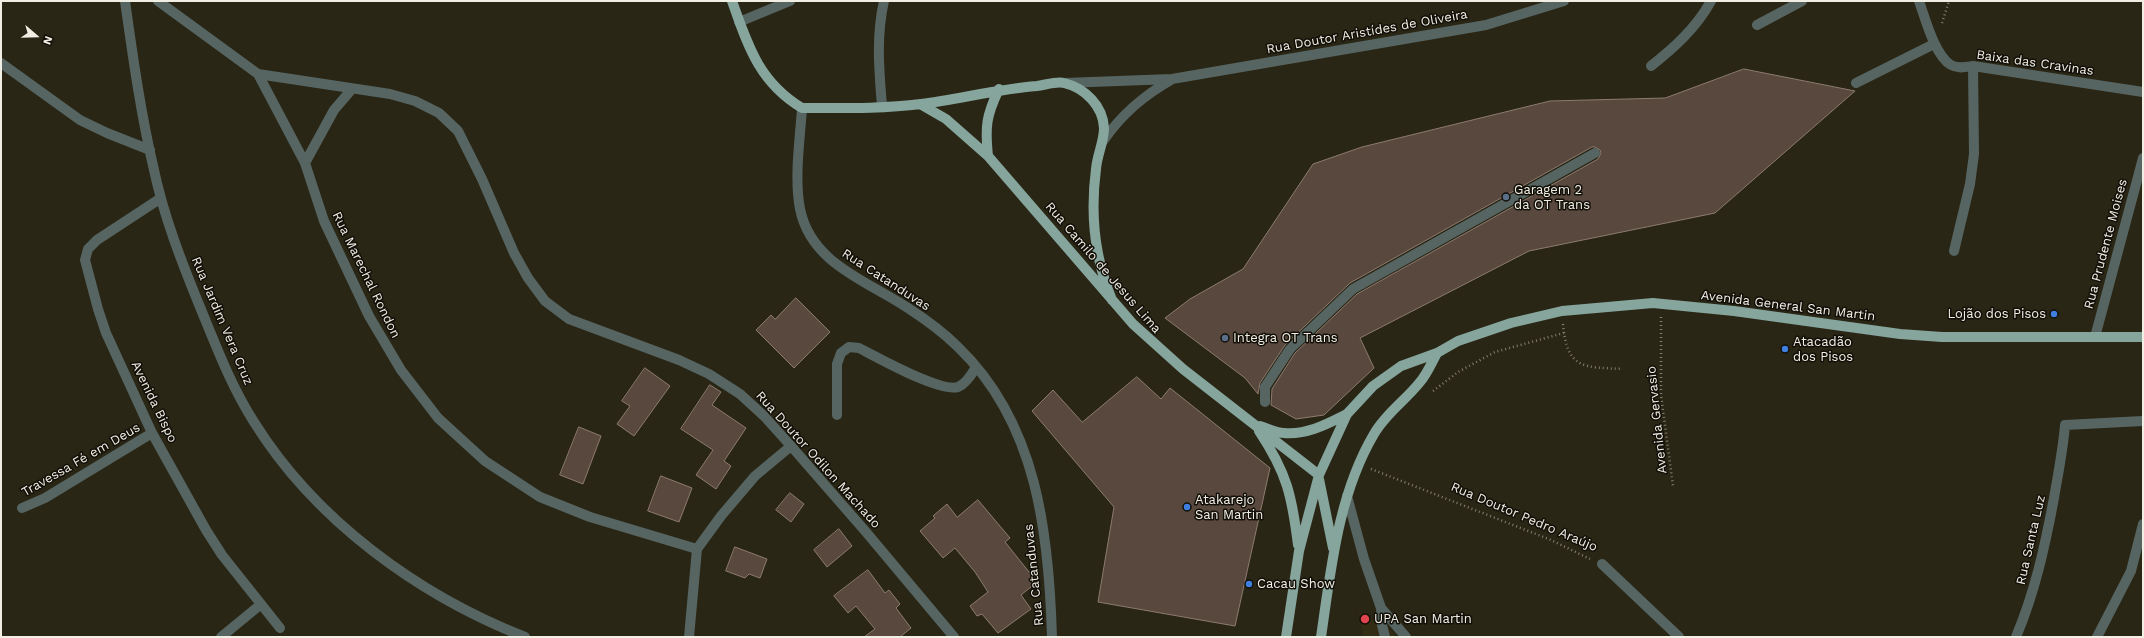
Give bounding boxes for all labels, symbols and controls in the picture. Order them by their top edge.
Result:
street label: Rua Doutor Aristídes de Oliveira [1265,7,1469,57]
north arrow [16,16,56,56]
text: N [40,34,55,46]
street label: Baixa das Cravinas [1975,47,2095,79]
street label: Rua Prudente Moises [2081,177,2131,311]
place label: Garagem 2 da OT Trans [1514,182,1590,213]
marker: Garagem 2 da OT Trans [1501,192,1511,202]
street label: Rua Camilo de Jesus Lima [1042,199,1164,337]
street label: Rua Marechal Rondon [329,209,403,341]
street label: Rua Catanduvas [839,246,933,314]
street label: Rua Jardim Vera Cruz [188,255,256,387]
street label: Avenida General San Martin [1700,288,1876,324]
place label: Lojão dos Pisos [1947,306,2046,322]
marker: Lojão dos Pisos [2049,309,2059,319]
place label: Integra OT Trans [1233,330,1338,346]
marker: Integra OT Trans [1220,333,1230,343]
place label: Atacadão dos Pisos [1793,334,1853,365]
marker: Atacadão dos Pisos [1780,344,1790,354]
street label: Avenida Bispo [128,359,180,445]
street label: Avenida Gervasio [1644,365,1670,475]
street label: Rua Doutor Odilon Machado [752,388,884,532]
street label: Travessa Fé em Deus [19,420,143,500]
street label: Rua Doutor Pedro Araújo [1448,479,1600,555]
place label: Atakarejo San Martin [1195,492,1263,523]
street label: Rua Santa Luz [2013,494,2049,586]
marker: Atakarejo San Martin [1182,502,1192,512]
street label: Rua Catanduvas [1021,523,1047,627]
place label: Cacau Show [1257,576,1335,592]
marker: Cacau Show [1244,579,1254,589]
place label: UPA San Martin [1374,611,1472,627]
marker: UPA San Martin [1359,613,1371,625]

